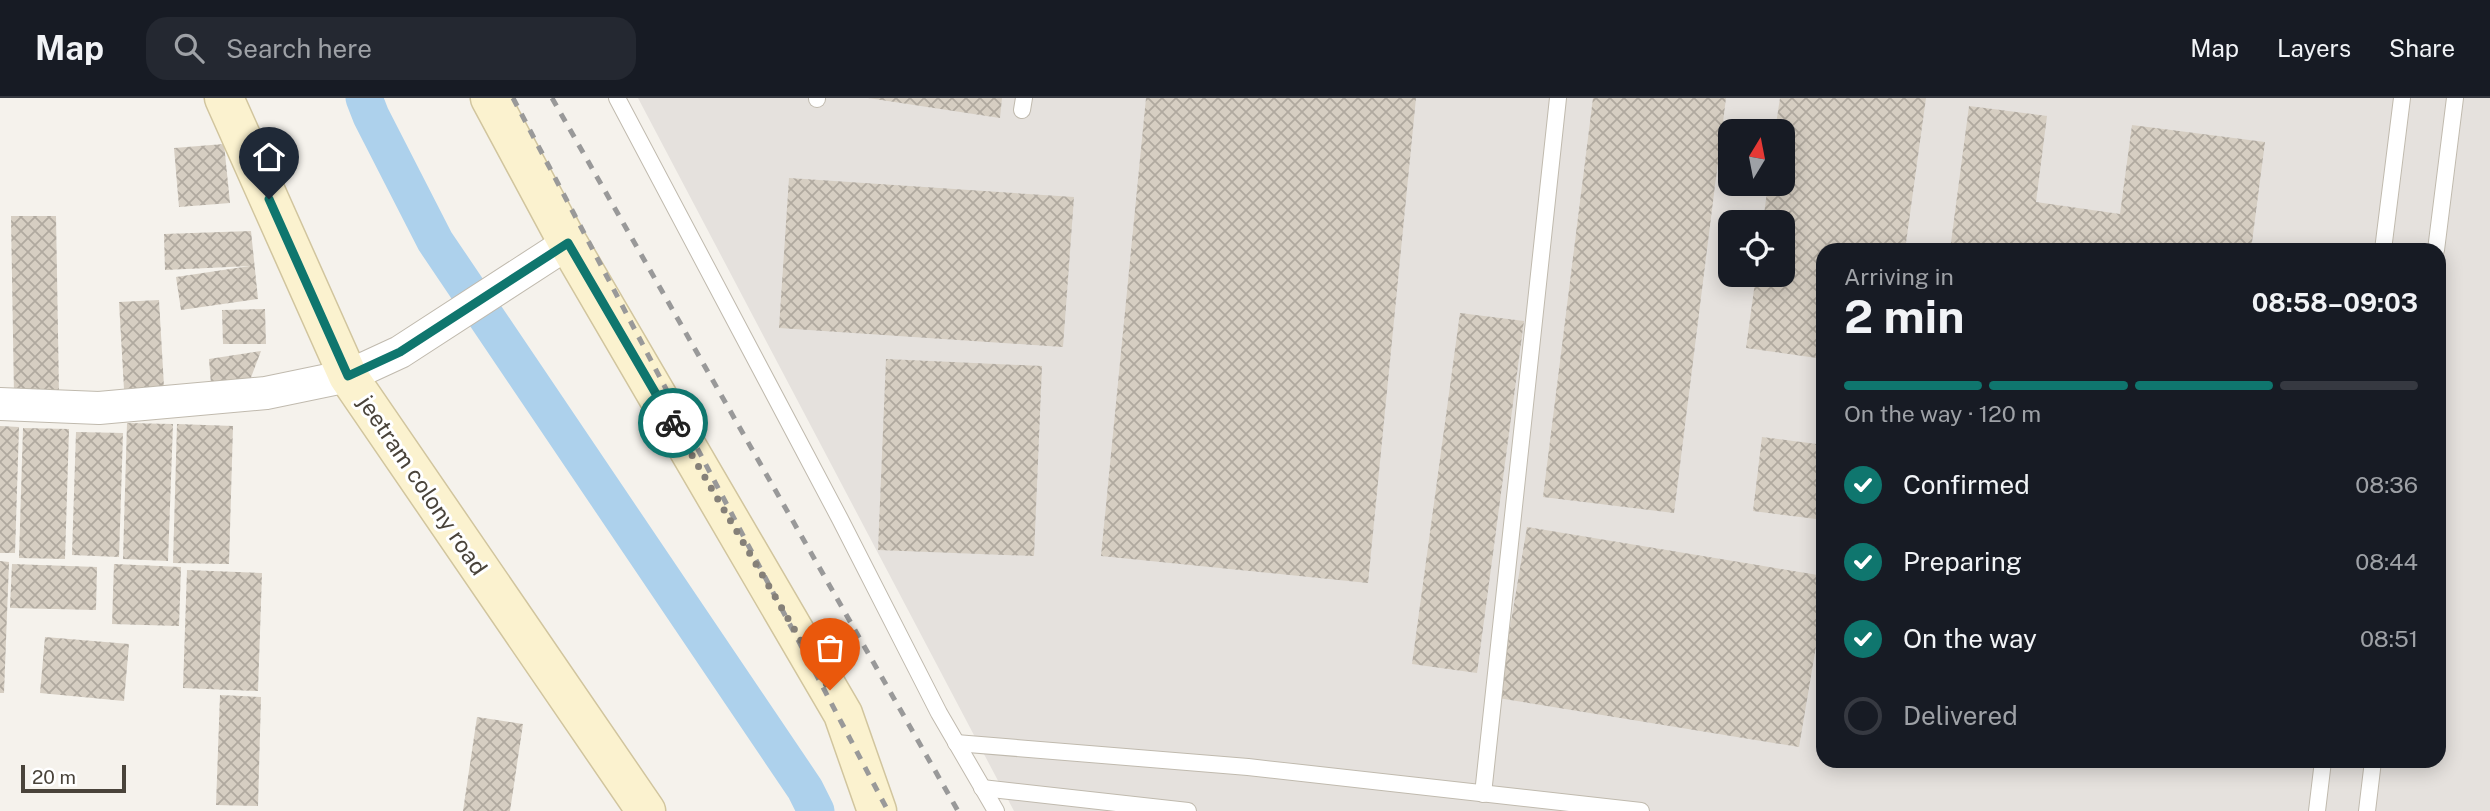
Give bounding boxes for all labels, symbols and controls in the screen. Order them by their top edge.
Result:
search box [146,17,636,80]
text: Map [35,29,104,67]
icon: search [170,29,208,67]
text: Search here [226,33,372,64]
text: Map [2190,34,2239,62]
text: Layers [2277,34,2351,62]
text: Share [2389,34,2455,62]
north arrow [1718,119,1796,196]
map controls [1718,119,1795,287]
pin [239,127,299,199]
icon: home [250,138,288,176]
button: locate [1718,210,1795,287]
text: Arriving in [1844,263,1954,290]
text: 08:58–09:03 [2252,287,2418,318]
text: 2 min [1844,289,1964,343]
courier [638,388,708,458]
street label: jeetram colony road [352,389,493,580]
text: On the way · 120 m [1844,400,2041,427]
icon: bike [654,404,692,442]
icon: check [1844,466,1882,504]
text: Confirmed [1903,469,2030,500]
text: 08:36 [2355,471,2418,498]
icon: check [1844,543,1882,581]
text: Preparing [1903,546,2022,577]
text: 08:44 [2355,548,2418,575]
pin [800,618,860,690]
icon: check [1844,620,1882,658]
text: On the way [1903,623,2037,654]
text: 08:51 [2360,625,2418,652]
icon: bag [811,629,849,667]
text: Delivered [1903,700,2018,731]
scale bar [21,762,126,794]
text: 20 m [32,766,76,788]

